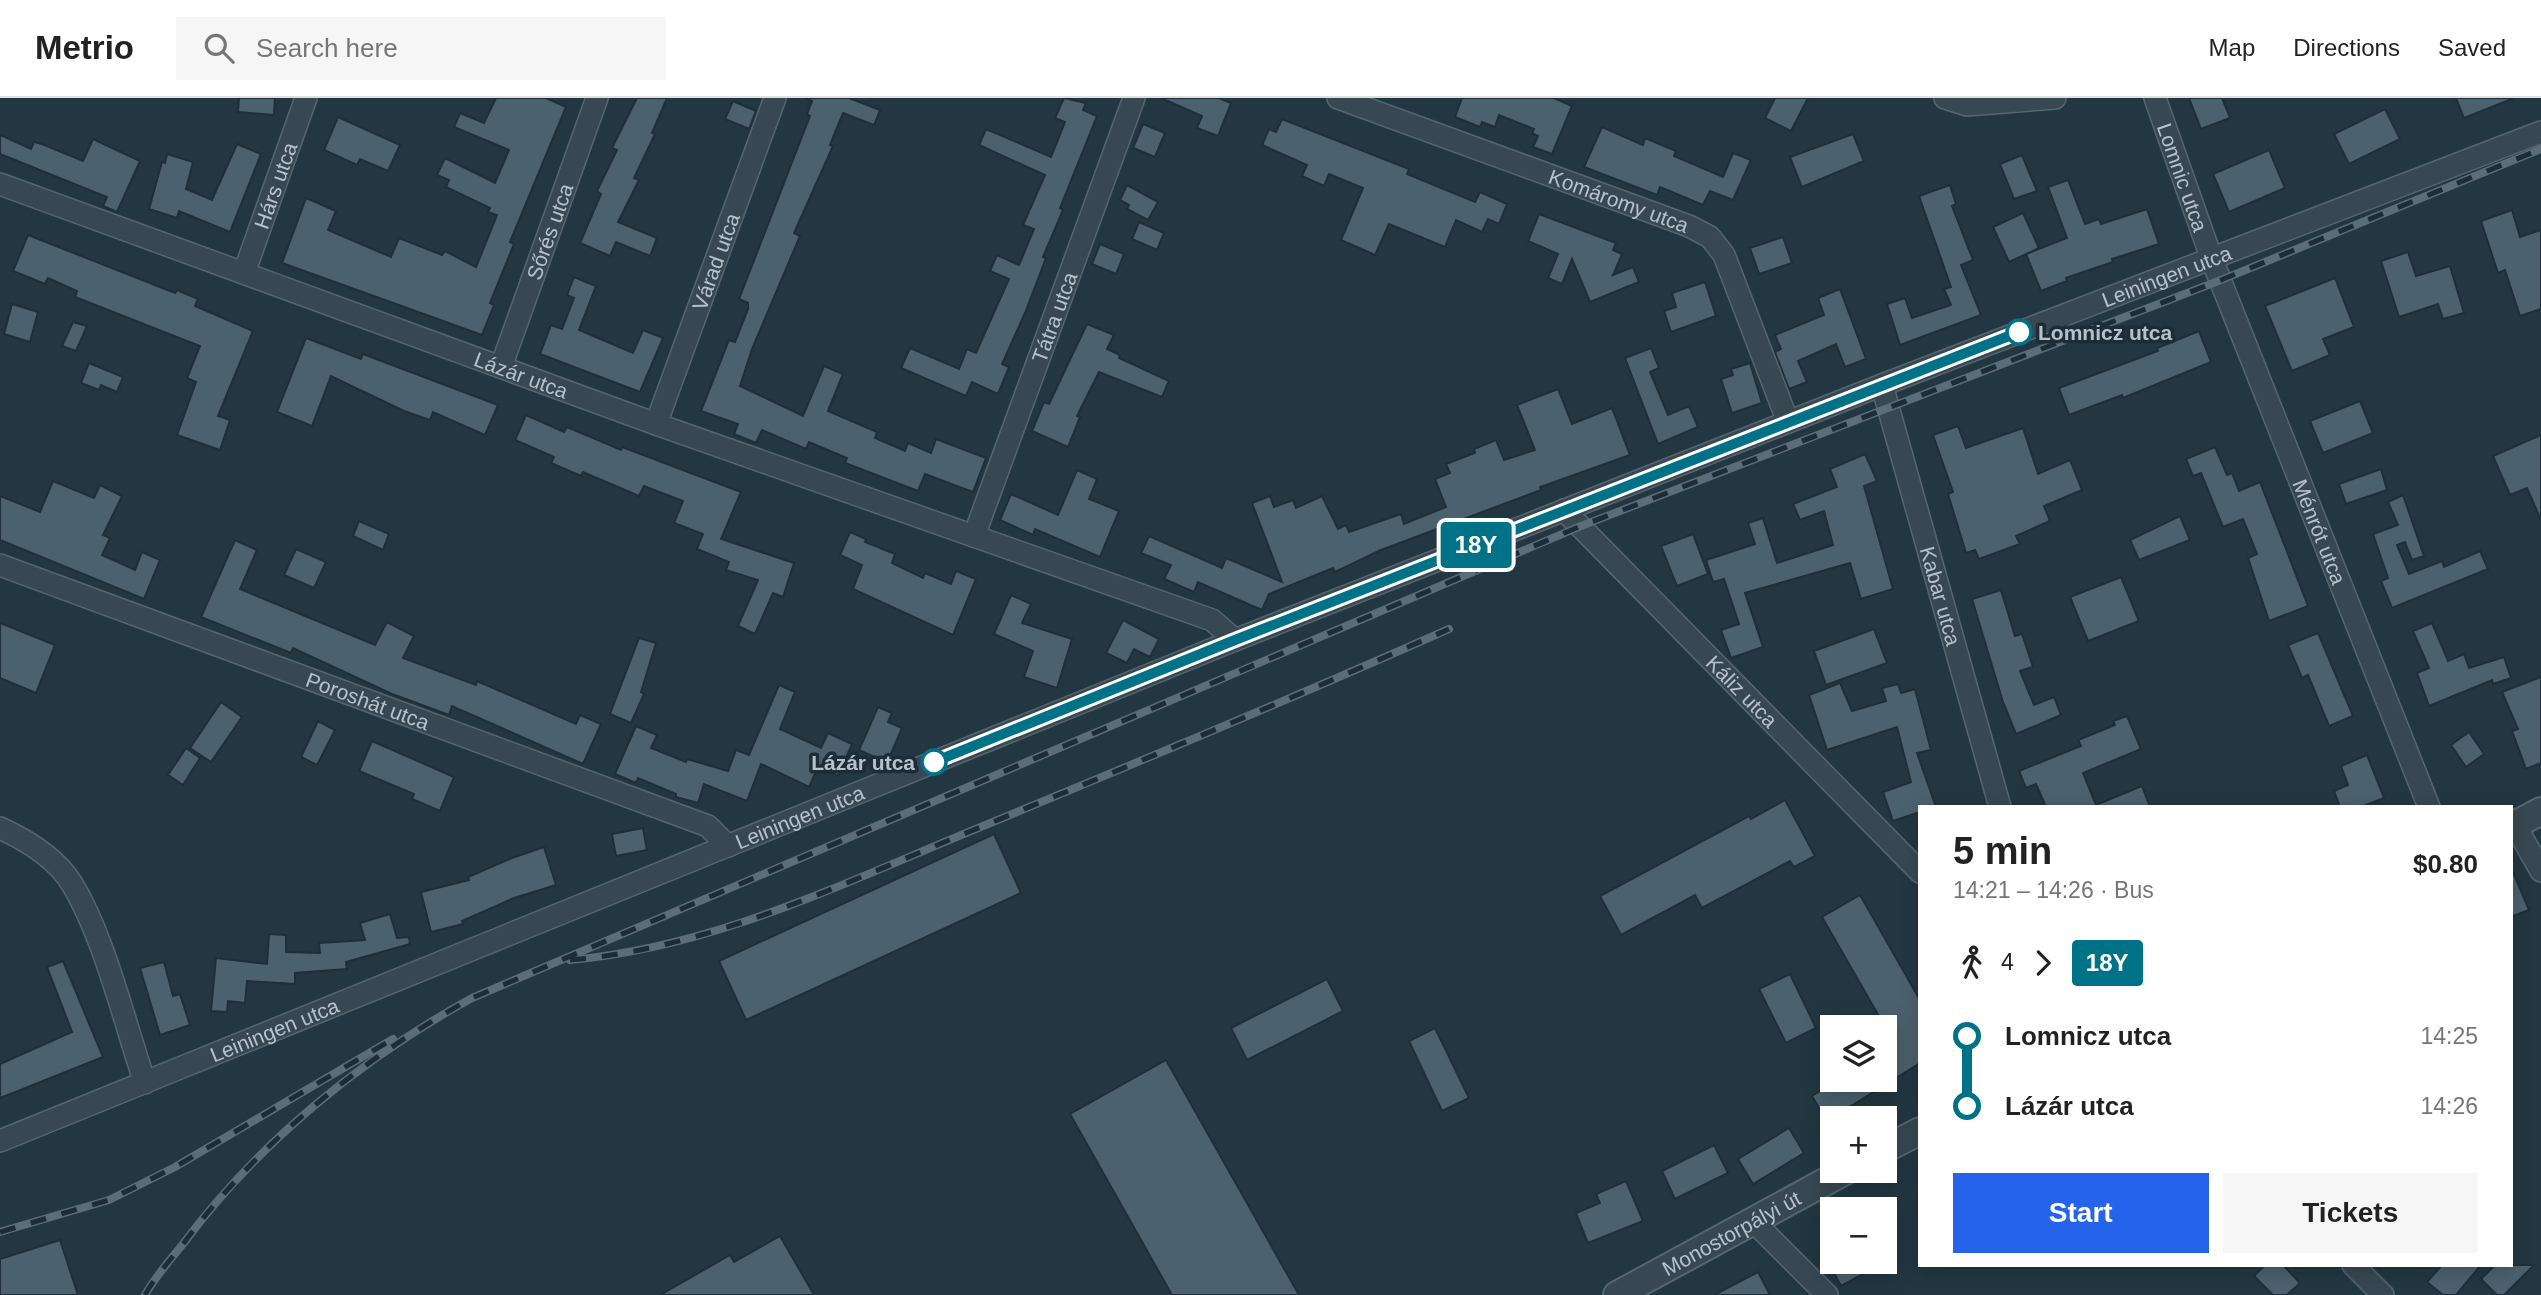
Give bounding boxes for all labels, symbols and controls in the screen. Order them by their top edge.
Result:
search box [176,17,666,80]
text: Metrio [35,29,134,66]
icon: search [200,29,238,67]
text: Search here [256,33,398,63]
text: Map [2209,34,2255,61]
text: Directions [2293,34,2400,61]
text: Saved [2438,34,2506,61]
street label: Lomnic utca [2153,120,2213,235]
street label: Hárs utca [249,139,301,232]
street label: Komáromy utca [1546,164,1692,237]
street label: Sőrés utca [522,180,577,283]
street label: Várad utca [687,210,744,313]
street label: Leiningen utca [2099,240,2235,311]
street label: Tátra utca [1027,268,1081,366]
marker: Lomnicz utca [2006,319,2032,345]
place label: Lomnicz utca [2038,321,2173,344]
street label: Lázár utca [471,347,572,402]
street label: Ménrót utca [2289,476,2351,588]
line badge: 18Y [1436,522,1516,568]
text: 18Y [1455,531,1497,558]
street label: Kabar utca [1916,544,1966,648]
street label: Káliz utca [1702,651,1782,732]
street label: Poroshát utca [303,667,433,734]
marker: Lázár utca [921,749,947,775]
place label: Lázár utca [811,751,915,774]
street label: Leiningen utca [732,780,868,853]
text: 5 min [1953,830,2052,872]
text: $0.80 [2413,849,2478,879]
text: 14:21 – 14:26 · Bus [1953,877,2154,903]
icon: walk [1953,944,1991,982]
icon: forward [2024,944,2062,982]
text: 4 [2001,949,2014,975]
text: 18Y [2086,949,2129,976]
street label: Leiningen utca [207,993,342,1066]
map controls [1820,1015,1897,1274]
button: layers [1820,1015,1897,1092]
text: Lomnicz utca [2005,1021,2171,1051]
text: 14:25 [2420,1023,2478,1049]
text: Lázár utca [2005,1091,2134,1121]
text: 14:26 [2420,1093,2478,1119]
button: + [1820,1106,1897,1183]
button: Start [1953,1173,2209,1253]
button: Tickets [2223,1173,2478,1253]
street label: Monostorpályi út [1658,1186,1805,1280]
button: − [1820,1197,1897,1274]

